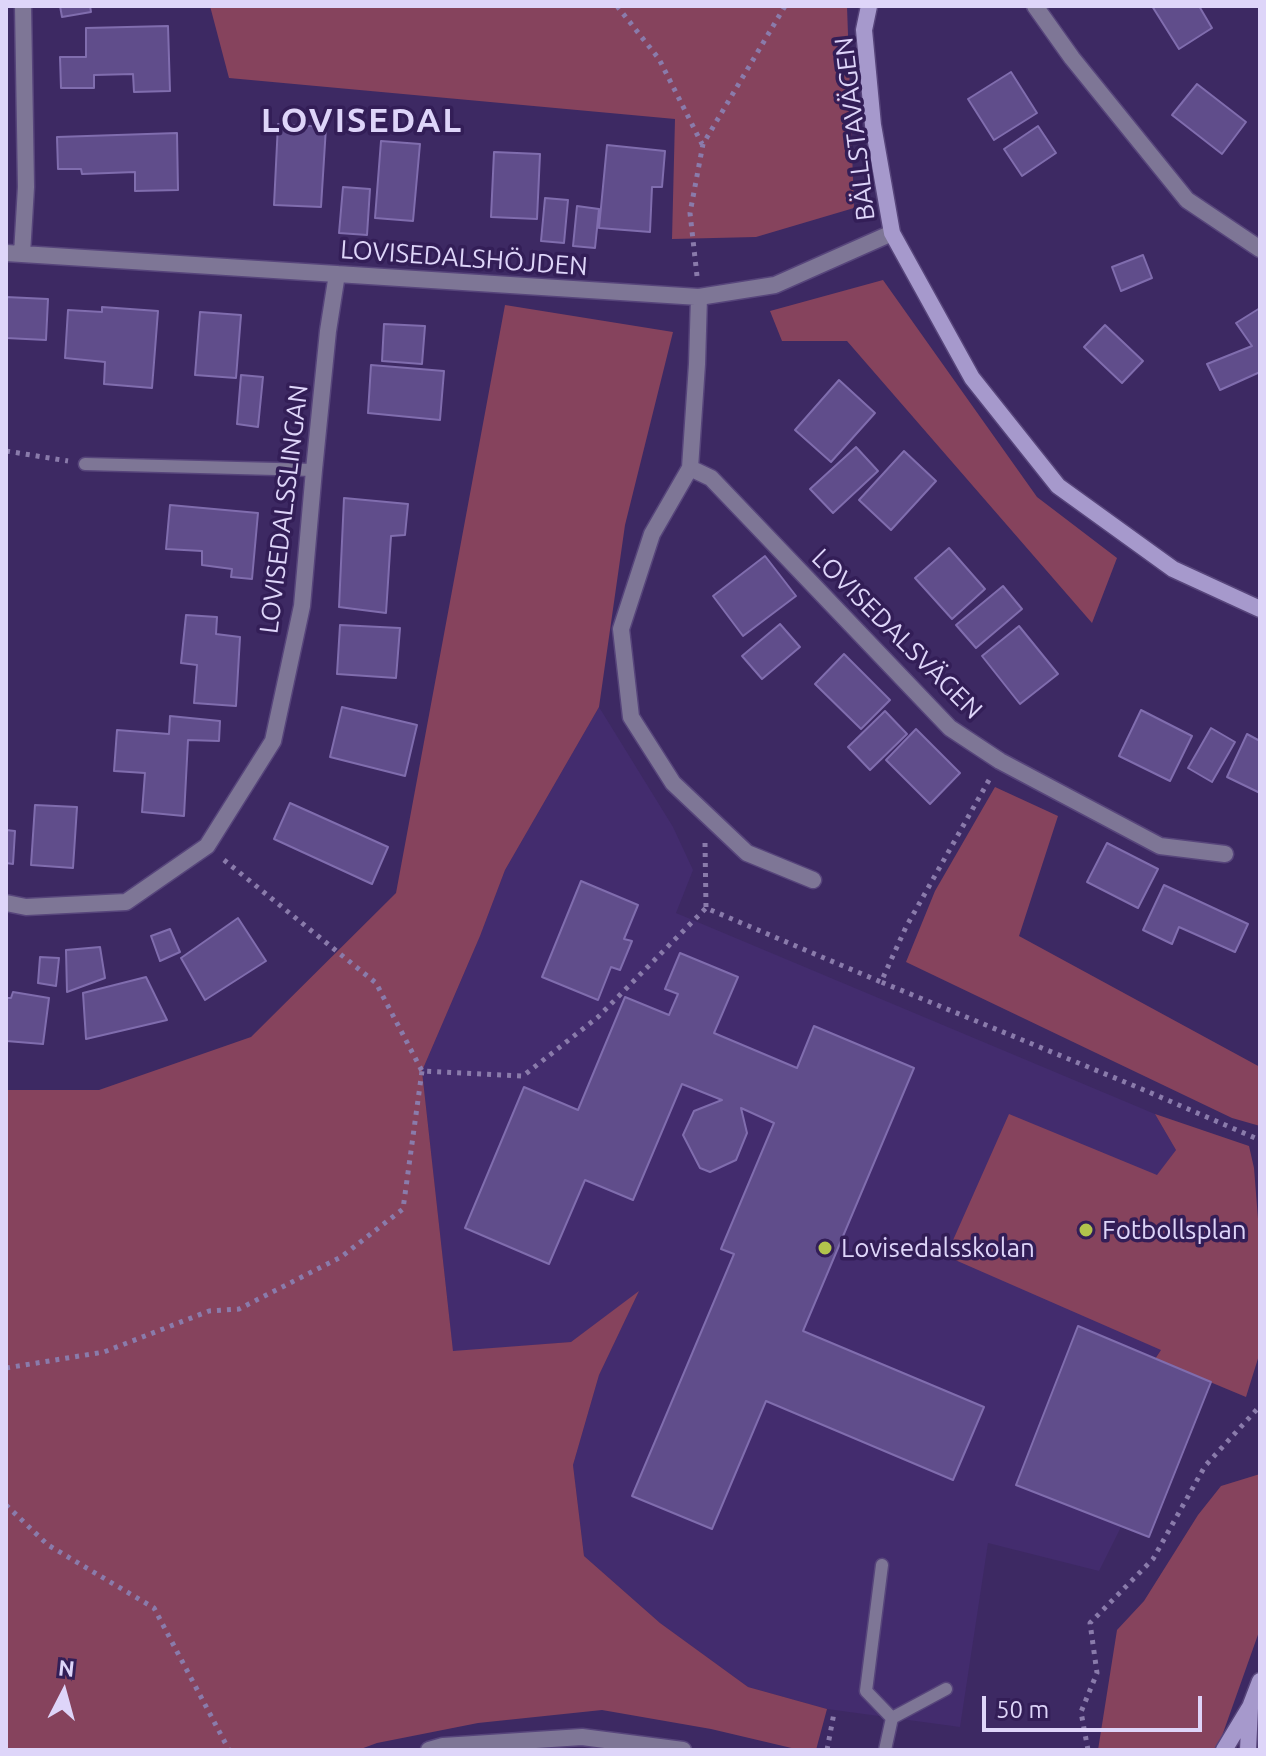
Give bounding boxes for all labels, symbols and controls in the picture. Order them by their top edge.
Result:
street label: BÄLLSTAVÄGEN [828,36,882,222]
district label: LOVISEDAL [261,101,463,141]
street label: LOVISEDALSHÖJDEN [339,234,589,282]
street label: LOVISEDALSSLINGAN [253,383,315,635]
street label: LOVISEDALSVÄGEN [805,542,989,726]
place label: Fotbollsplan [1102,1214,1247,1246]
marker: Fotbollsplan [1077,1221,1095,1239]
place label: Lovisedalsskolan [841,1232,1035,1264]
marker: Lovisedalsskolan [816,1239,834,1257]
north arrow [24,1652,104,1732]
text: N [57,1654,76,1681]
scale bar [986,1680,1206,1730]
text: 50 m [996,1696,1049,1723]

